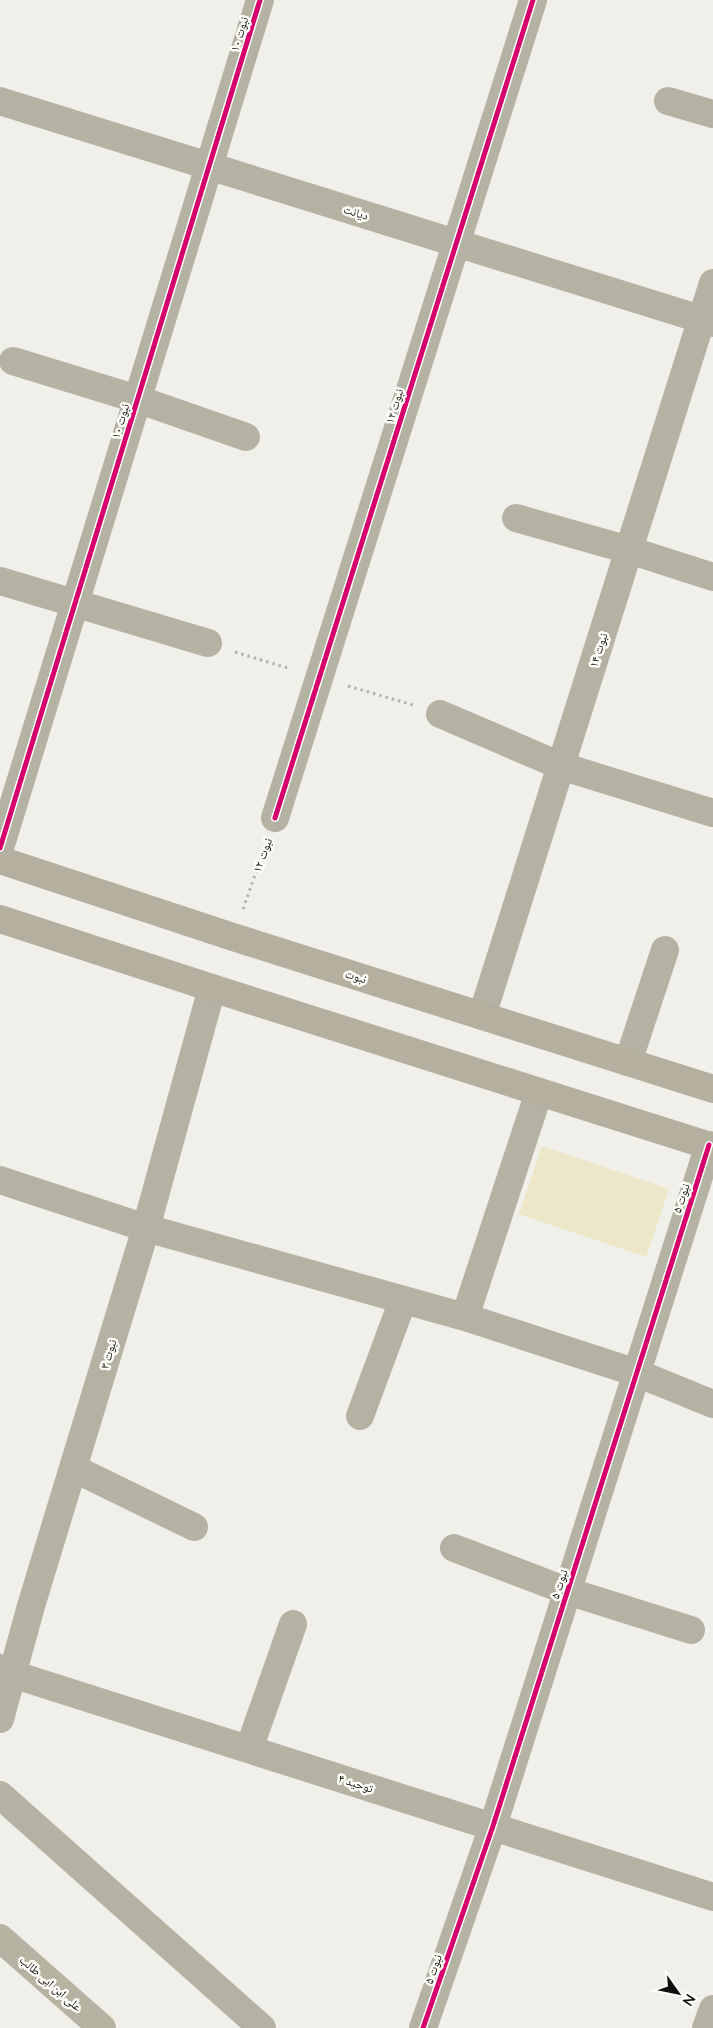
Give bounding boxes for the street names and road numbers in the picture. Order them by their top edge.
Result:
street label: نبوت ۱۰ [227,15,252,53]
street label: دیانت [342,201,370,223]
street label: نبوت ۱۲ [382,387,407,425]
street label: نبوت ۱۰ [108,402,133,440]
street label: نبوت ۱۴ [585,631,611,669]
street label: نبوت ۱۲ [249,836,275,874]
street label: نبوت [343,966,369,987]
street label: نبوت ۵ [669,1181,693,1215]
street label: نبوت ۳ [96,1337,120,1371]
street label: نبوت ۵ [547,1567,571,1601]
street label: توحید ۴ [337,1770,376,1796]
street label: علی ابن ابی طالب [17,1952,85,2014]
street label: نبوت ۵ [421,1952,445,1986]

